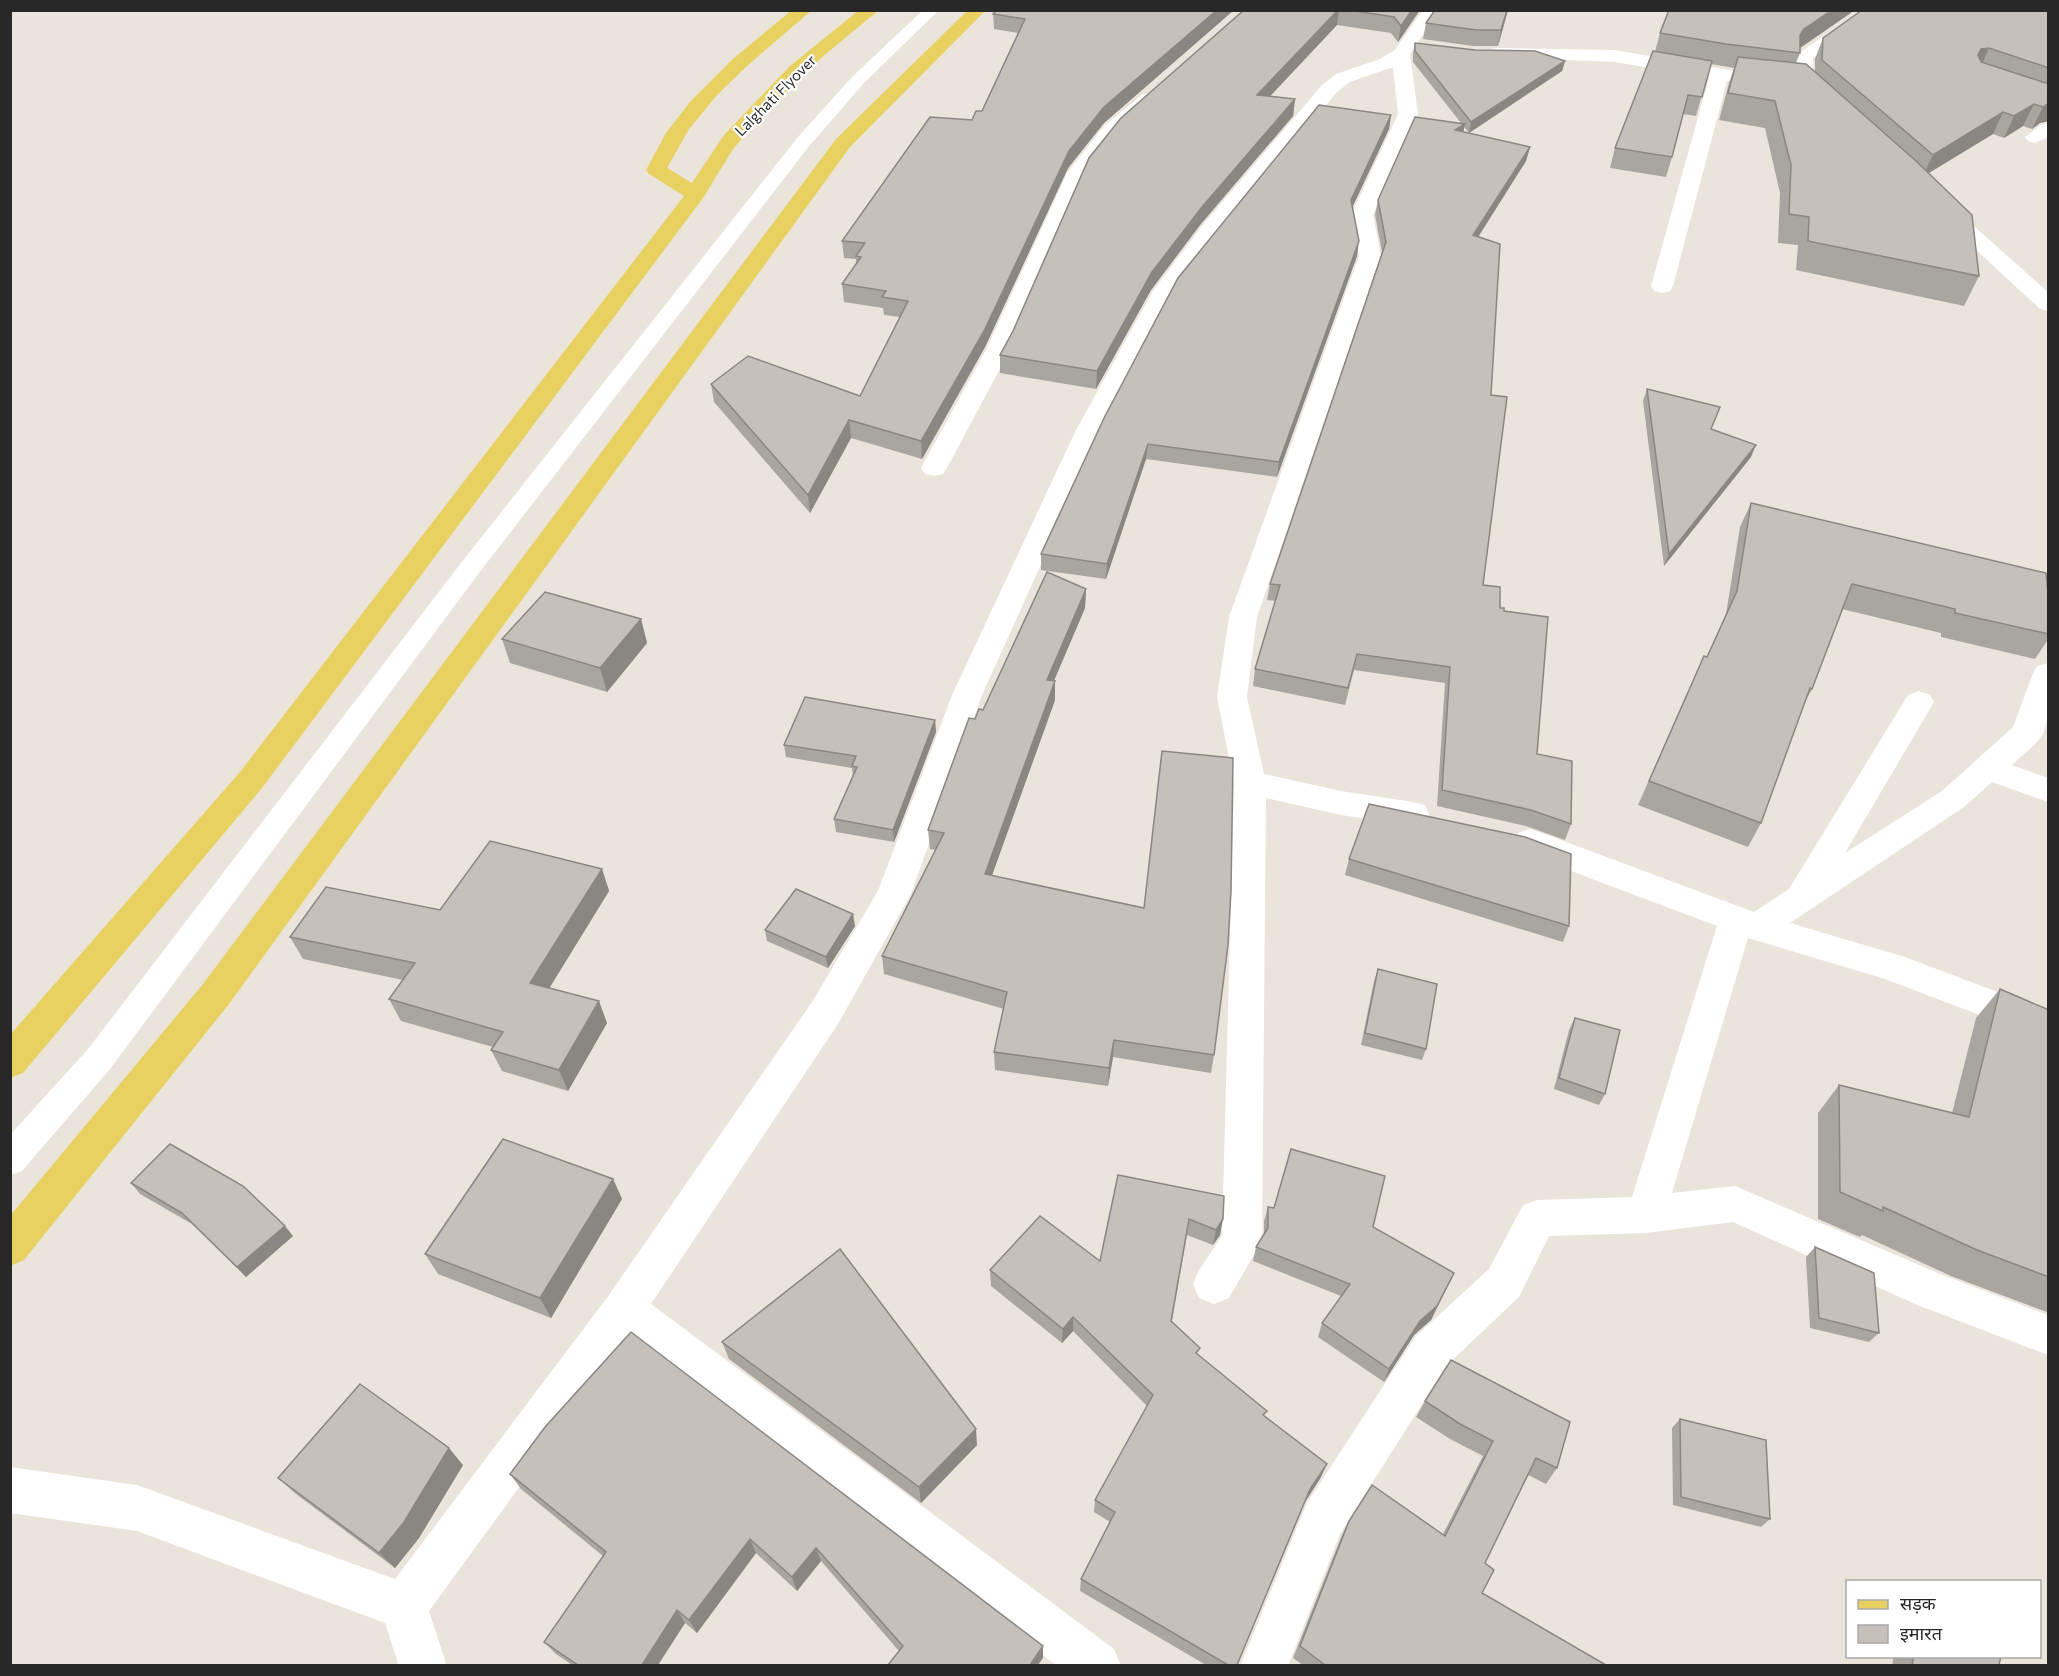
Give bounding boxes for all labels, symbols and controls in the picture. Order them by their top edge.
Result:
street label: Lalghati Flyover [731,51,819,139]
legend [1846,1580,2041,1658]
text: सड़क [1900,1592,1937,1614]
text: इमारत [1900,1622,1943,1644]

